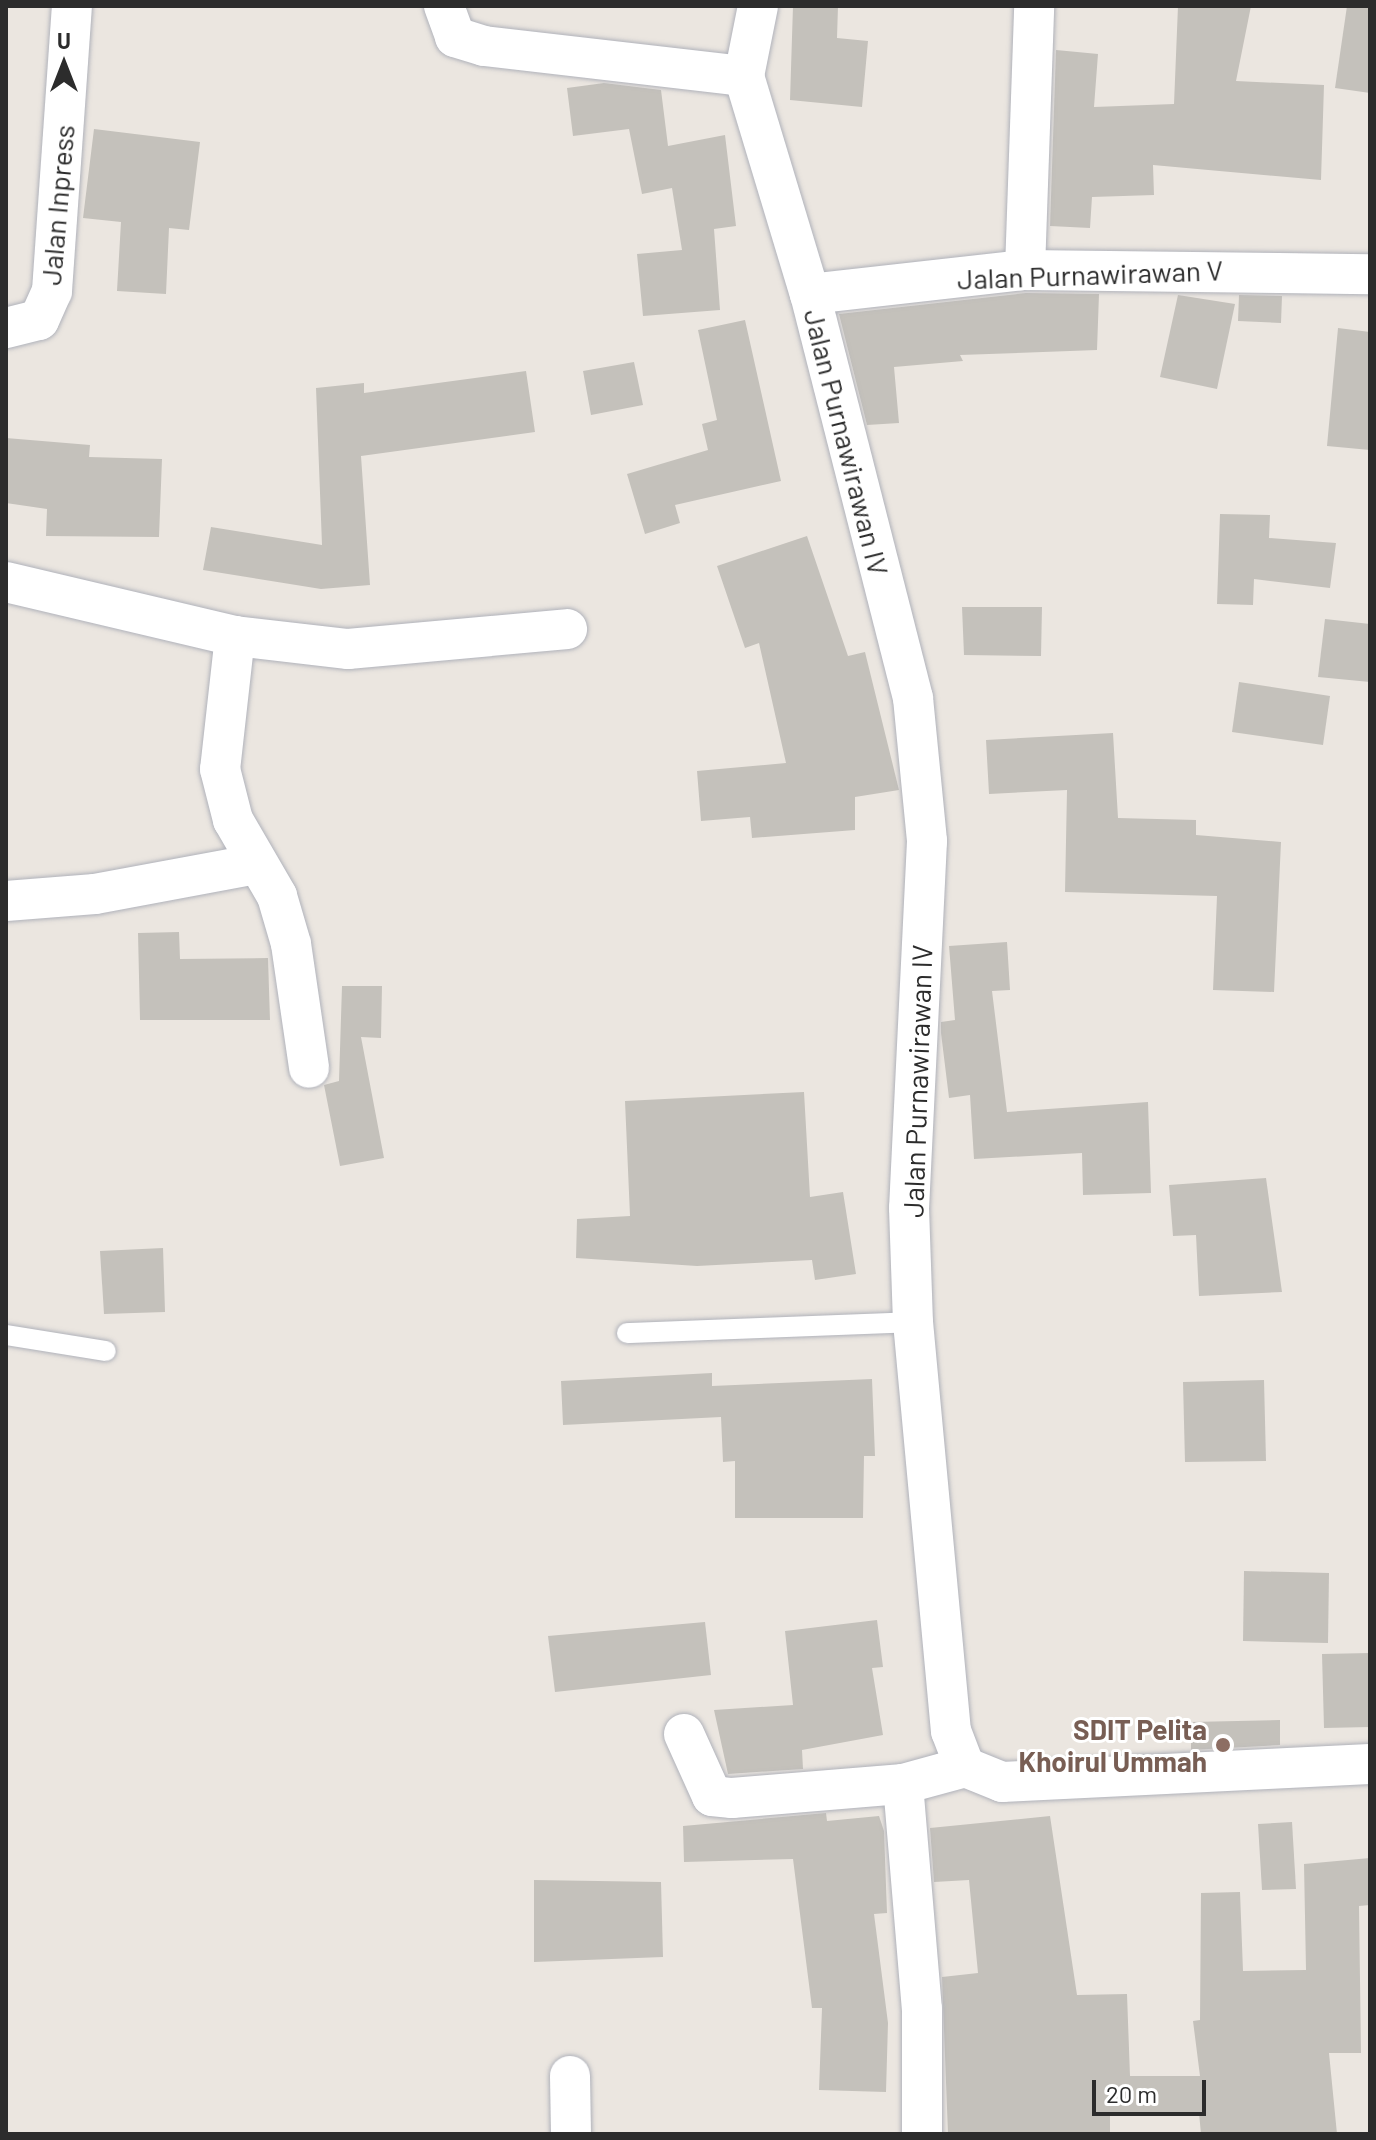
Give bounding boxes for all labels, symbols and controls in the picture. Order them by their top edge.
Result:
north arrow [24,24,104,104]
text: U [57,27,71,53]
street label: Jalan Inpress [33,123,81,287]
street label: Jalan Purnawirawan V [957,253,1223,295]
street label: Jalan Purnawirawan IV [798,305,896,579]
street label: Jalan Purnawirawan IV [895,944,939,1218]
place label: SDIT Pelita Khoirul Ummah [1019,1712,1207,1778]
marker: SDIT Pelita Khoirul Ummah [1214,1736,1232,1754]
scale bar [1096,2064,1210,2114]
text: 20 m [1106,2079,1157,2108]

